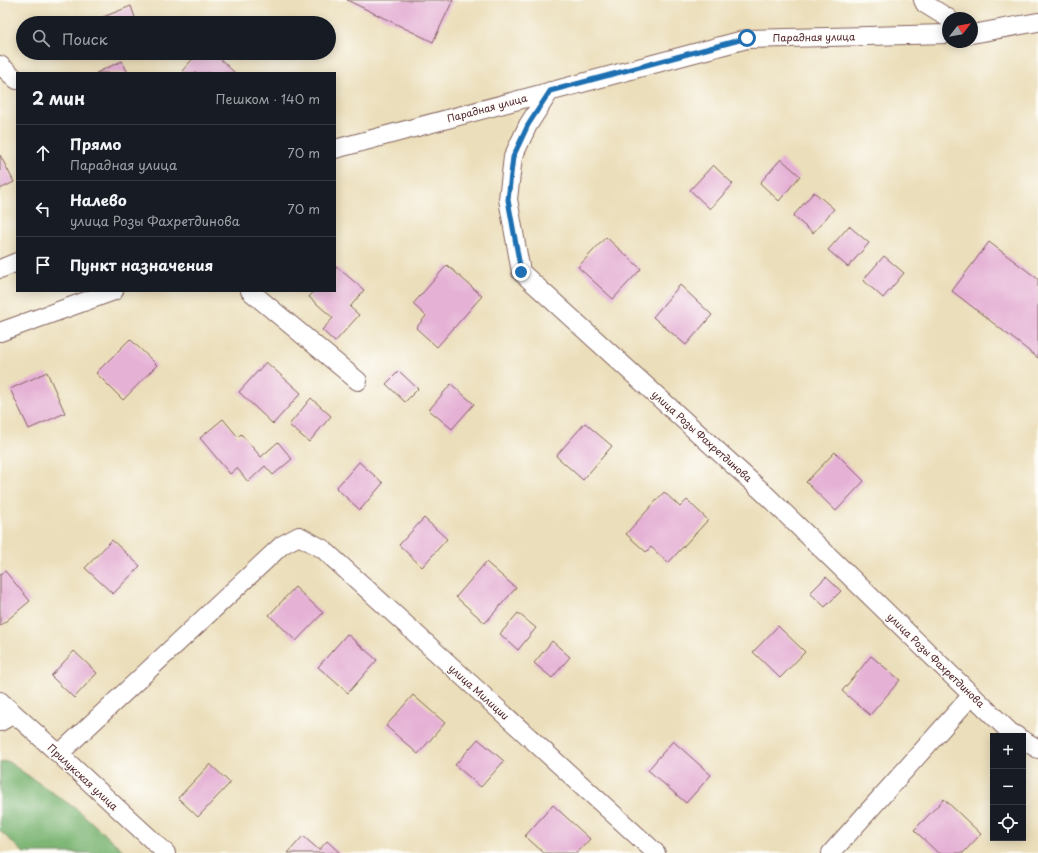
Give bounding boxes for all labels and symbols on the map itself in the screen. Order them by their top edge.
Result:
north arrow [942,12,978,48]
street label: Парадная улица [773,28,856,45]
route start [738,29,756,47]
street label: Парадная улица [445,89,529,125]
route end [512,263,530,281]
street label: улица Розы Фахретдинова [649,386,756,485]
street label: улица Розы Фахретдинова [884,609,989,711]
street label: улица Милиции [446,660,513,723]
street label: Прилукская улица [45,740,122,814]

